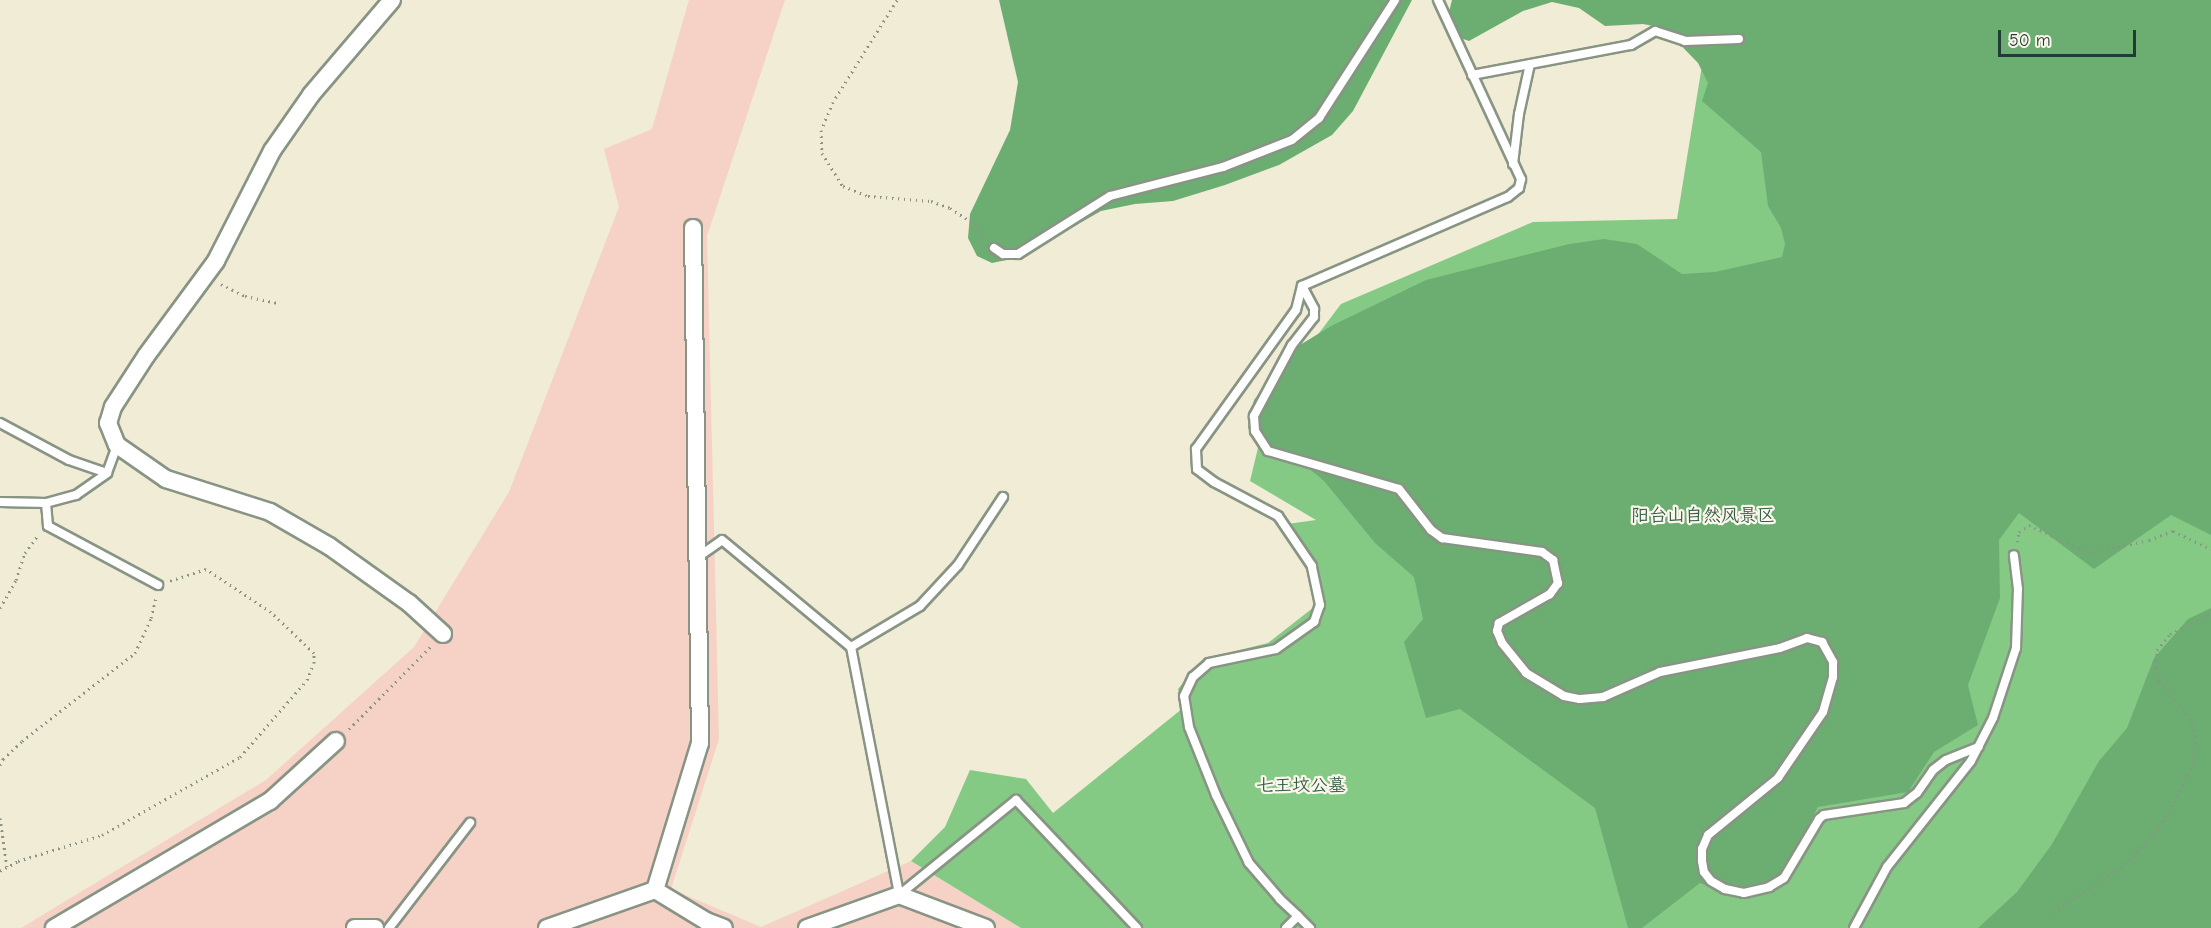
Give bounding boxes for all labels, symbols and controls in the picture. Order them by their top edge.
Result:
scale bar [2001,18,2139,56]
text: 50 m [2009,30,2051,51]
park label: 阳台山自然风景区 [1631,505,1775,527]
park label: 七王坟公墓 [1256,775,1346,797]

